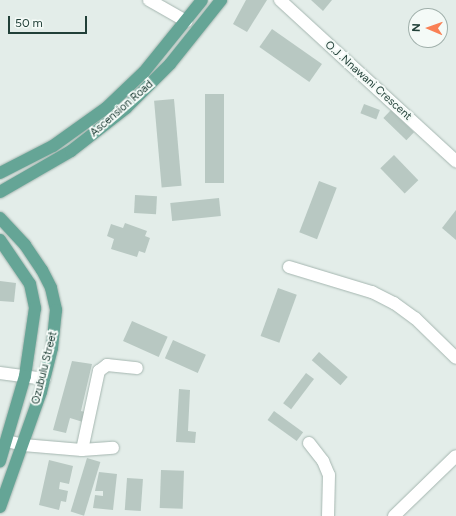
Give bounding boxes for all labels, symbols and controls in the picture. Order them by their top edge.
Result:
scale bar [10,8,89,34]
north arrow [408,8,448,48]
text: 50 m [15,16,43,30]
text: N [410,23,423,32]
street label: O.J .Nnawani Crescent [322,39,414,123]
street label: Ascension Road [88,78,156,140]
street label: Ozubulu Street [30,330,60,406]

